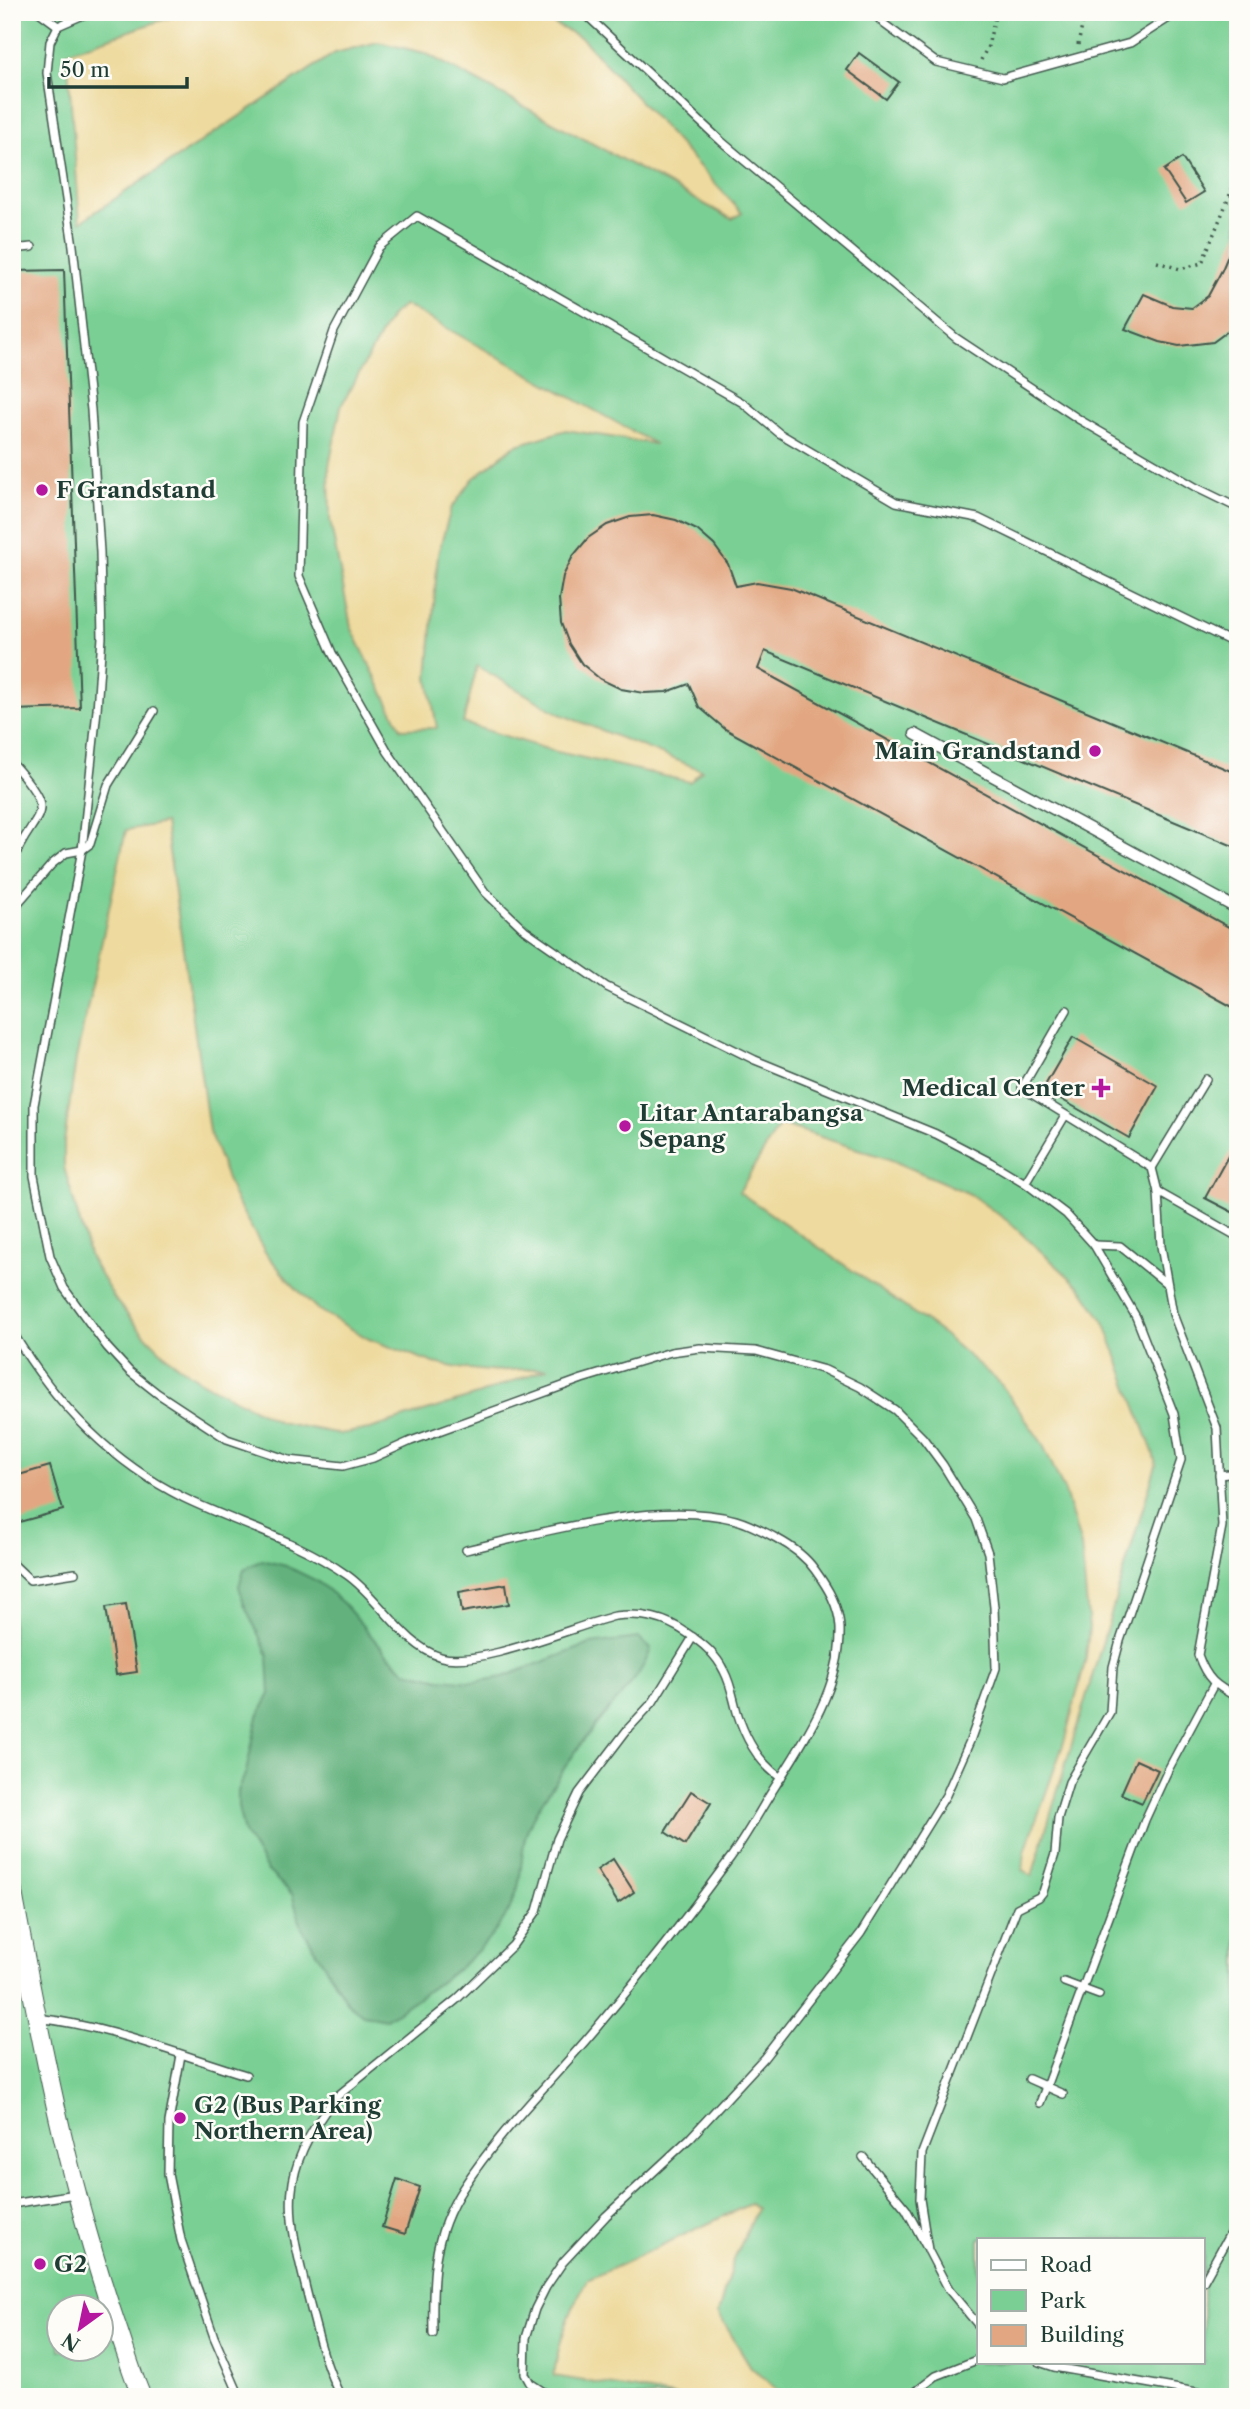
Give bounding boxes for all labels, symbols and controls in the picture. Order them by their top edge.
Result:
scale bar [49,46,187,90]
text: 50 m [60,57,110,82]
place label: F Grandstand [56,476,216,504]
marker: F Grandstand [34,482,50,498]
place label: Main Grandstand [875,737,1082,765]
marker: Main Grandstand [1087,743,1103,759]
place label: Medical Center [902,1074,1086,1102]
marker: Medical Center [1091,1078,1111,1098]
place label: Litar Antarabangsa Sepang [639,1099,864,1153]
marker: Litar Antarabangsa Sepang [617,1118,633,1134]
place label: G2 (Bus Parking Northern Area) [194,2091,382,2145]
marker: G2 (Bus Parking Northern Area) [172,2110,188,2126]
legend [977,2238,1204,2364]
place label: G2 [54,2250,87,2278]
text: Road [1040,2252,1092,2277]
marker: G2 [32,2256,48,2272]
text: Park [1040,2288,1086,2313]
north arrow [46,2294,116,2364]
text: Building [1040,2322,1125,2347]
text: N [58,2328,84,2356]

